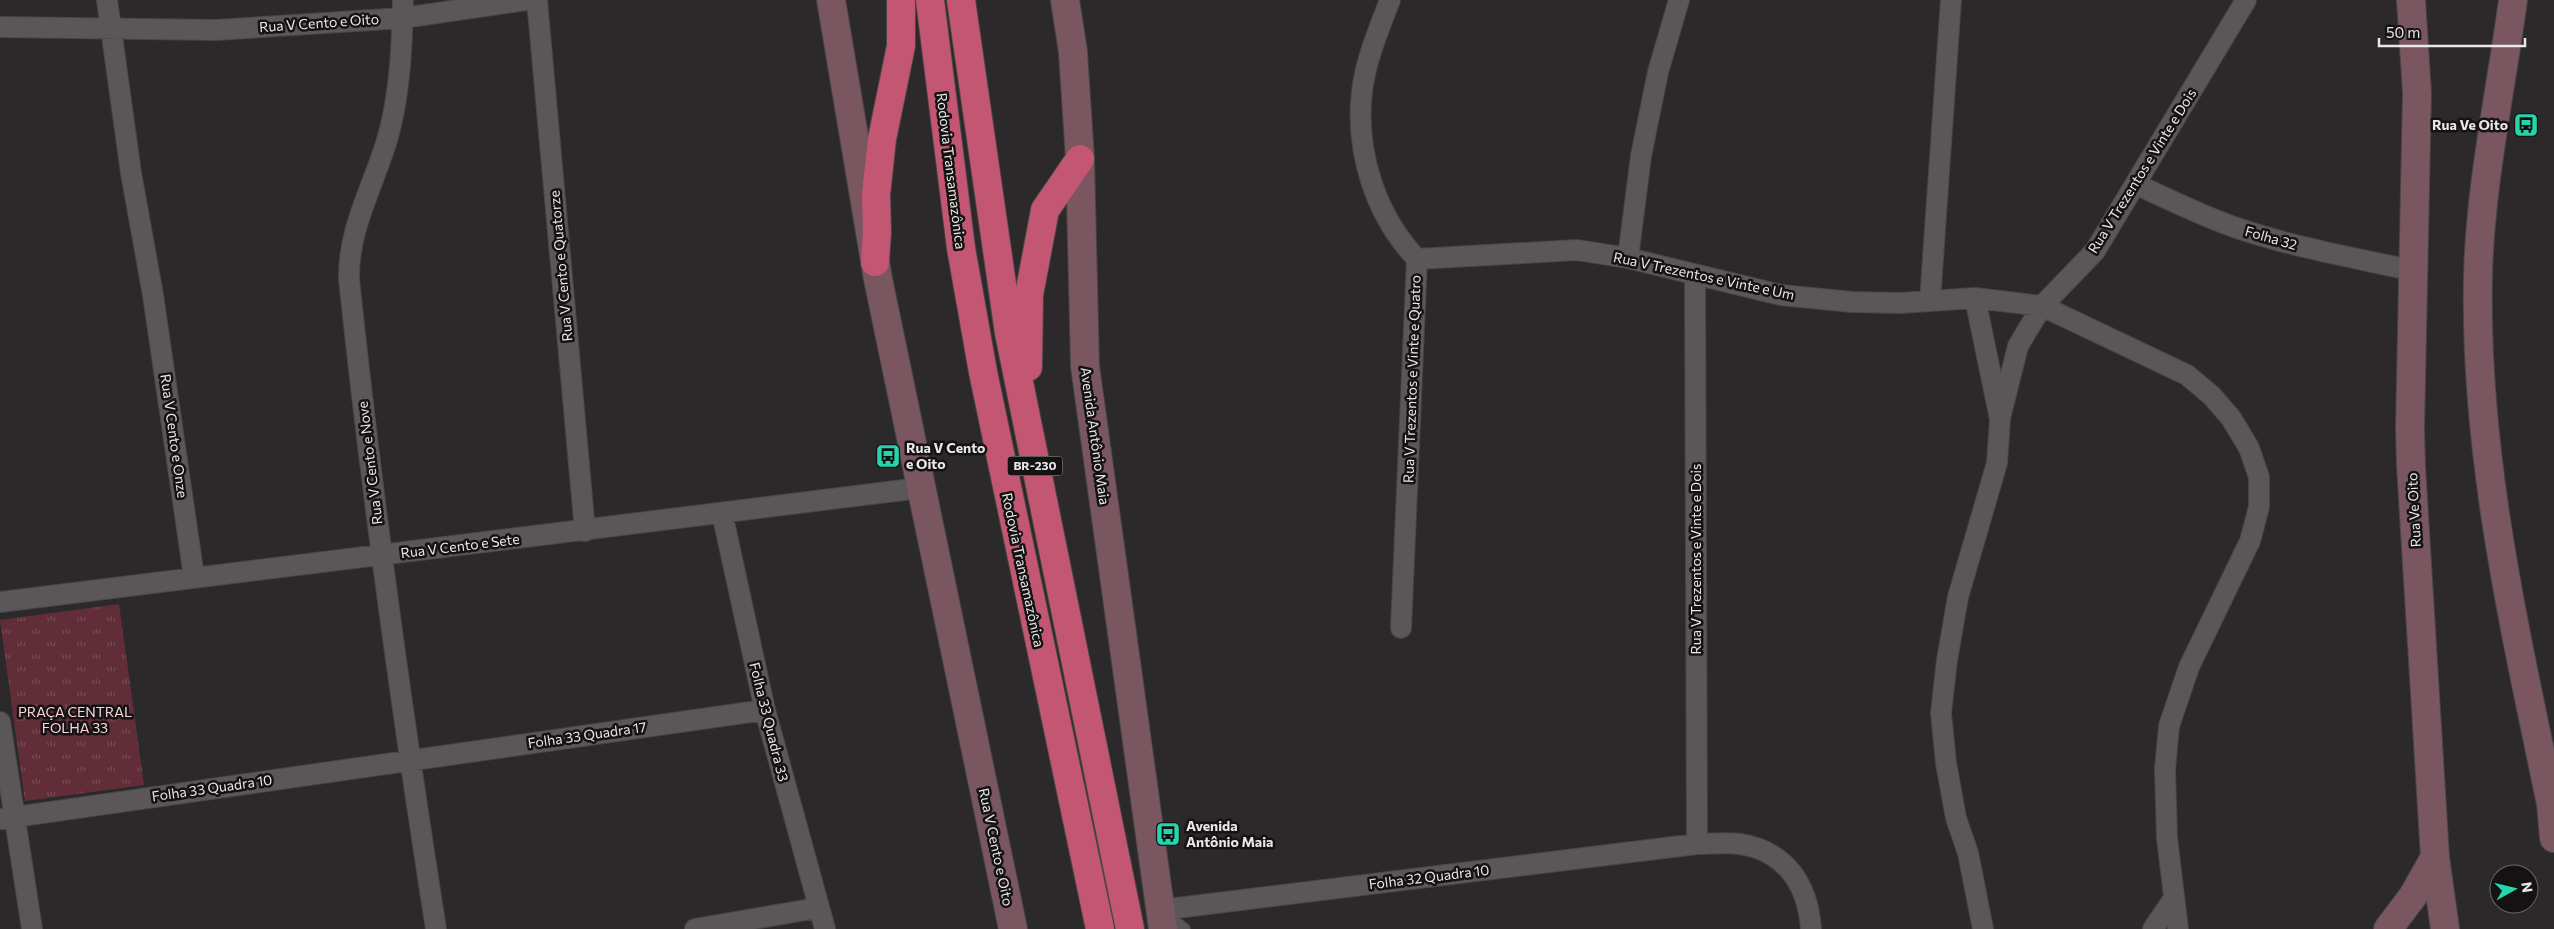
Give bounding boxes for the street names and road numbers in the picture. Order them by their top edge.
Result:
street label: Rua V Cento e Oito [258,10,380,35]
street label: Rua V Trezentos e Vinte e Dois [2084,85,2199,256]
street label: Rodovia Transamazônica [933,92,970,250]
street label: Rua V Cento e Quatorze [545,190,576,342]
street label: Folha 32 [2243,222,2299,253]
street label: Rua V Trezentos e Vinte e Um [1612,248,1796,303]
street label: Rua V Trezentos e Vinte e Quatro [1399,275,1424,483]
street label: Avenida Antônio Maia [1077,366,1114,506]
street label: Rua V Cento e Onze [157,373,192,499]
street label: Rua V Cento e Nove [354,400,386,526]
road number: BR-230 [1008,456,1062,476]
street label: Rua V Trezentos e Vinte e Dois [1687,464,1704,654]
street label: Rua Ve Oito [2403,472,2424,548]
street label: Rodovia Transamazônica [999,491,1048,649]
street label: Rua V Cento e Sete [400,530,520,561]
street label: Folha 33 Quadra 33 [746,660,793,783]
street label: Folha 33 Quadra 17 [526,718,647,751]
street label: Folha 33 Quadra 10 [151,771,273,804]
street label: Rua V Cento e Oito [976,786,1017,907]
street label: Folha 32 Quadra 10 [1368,861,1490,892]

